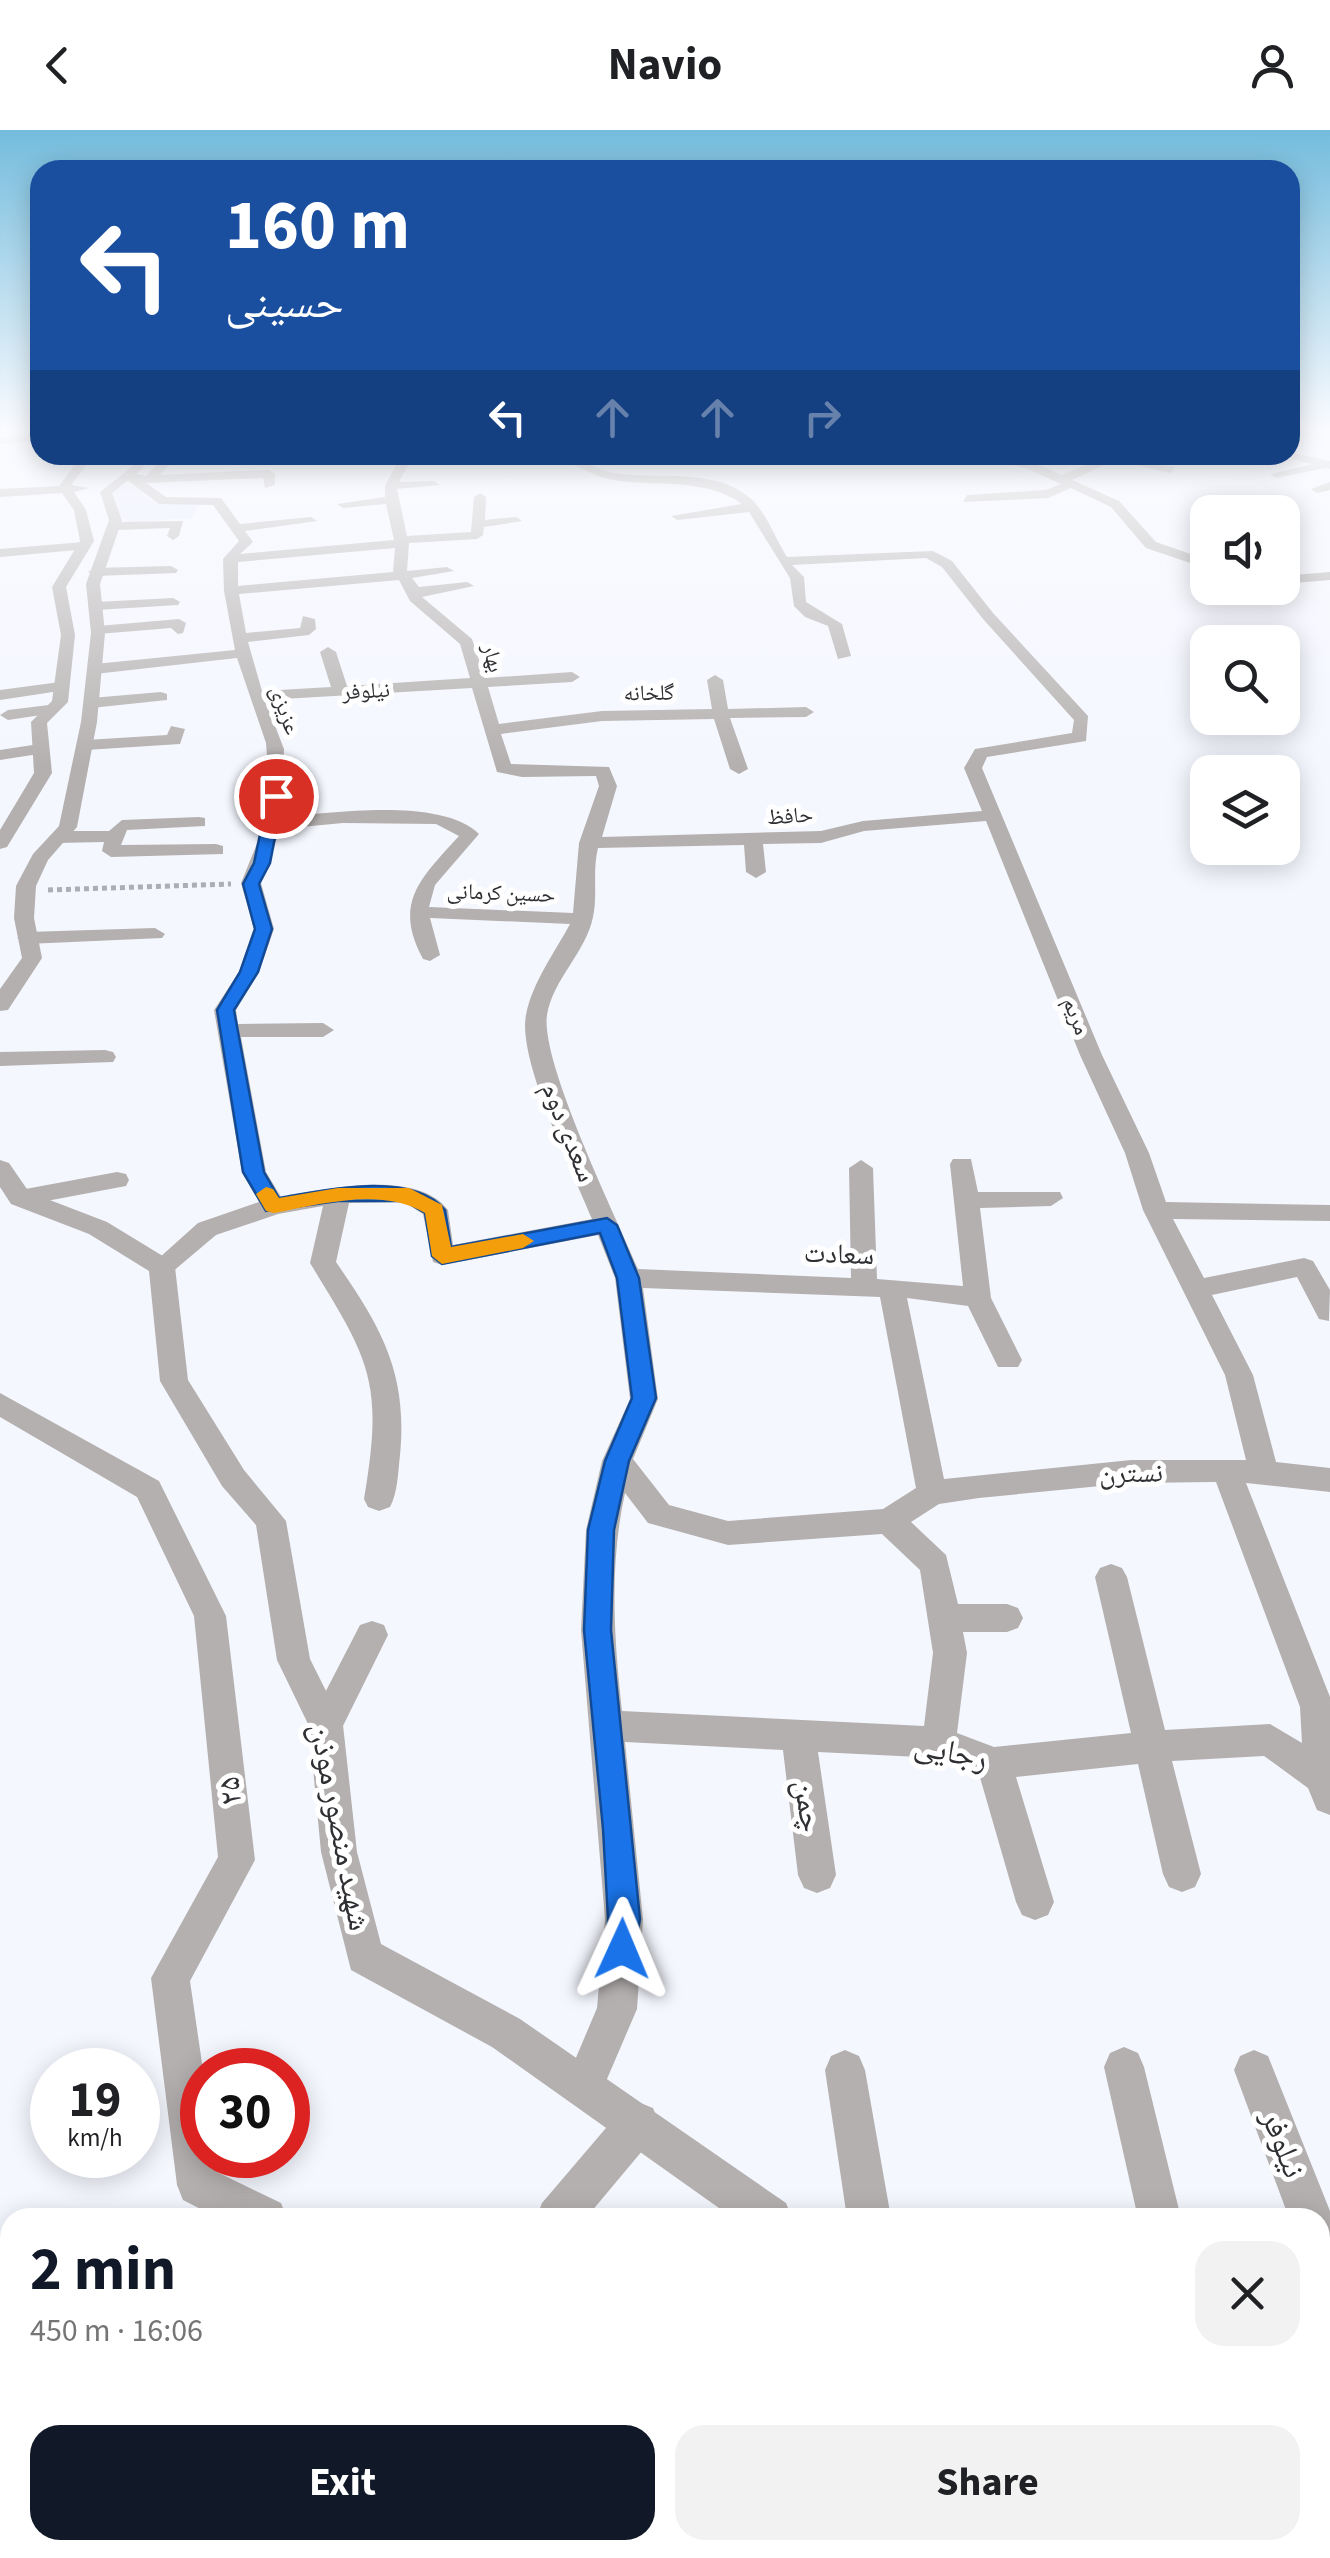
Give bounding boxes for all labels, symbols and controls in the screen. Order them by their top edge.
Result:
text: Navio [608,33,722,97]
icon: back [30,38,85,93]
icon: person [1245,38,1300,93]
text: 160 m [225,176,410,276]
icon: left [60,200,190,330]
text: حسینی [225,271,344,335]
icon: left [480,390,535,445]
icon: ahead [585,390,640,445]
icon: ahead [690,390,745,445]
icon: right [795,390,850,445]
map controls [1190,495,1300,865]
button: sound [1190,495,1300,605]
button: search [1190,625,1300,735]
street label: بهار [474,639,512,676]
street label: نیلوفر [340,674,391,708]
street label: گلخانه [623,677,675,709]
street label: عزیزی [262,681,308,739]
pin [234,754,319,839]
button: layers [1190,755,1300,865]
icon: arrive [249,769,304,824]
street label: حافظ [766,798,814,834]
street label: حسین کرمانی [446,875,556,911]
street label: مریم [1054,992,1098,1040]
street label: سعدی دوم [531,1076,607,1188]
street label: سعادت [803,1233,875,1275]
street label: نسترن [1099,1452,1163,1494]
street label: شهید منصور موذن [297,1719,383,1935]
street label: رجایی [910,1722,992,1782]
street label: ۲۵ [206,1774,254,1808]
street label: چمن [782,1777,834,1835]
position arrow [570,1897,674,2001]
speed limit sign: 30 [180,2048,310,2178]
text: 19 [69,2065,121,2136]
street label: نیلوفر [1249,2102,1317,2185]
text: km/h [67,2120,123,2156]
text: 2 min [30,2228,176,2313]
button: close [1195,2241,1300,2346]
text: 450 m · 16:06 [30,2308,203,2354]
button: Exit [30,2425,655,2540]
button: Share [675,2425,1300,2540]

